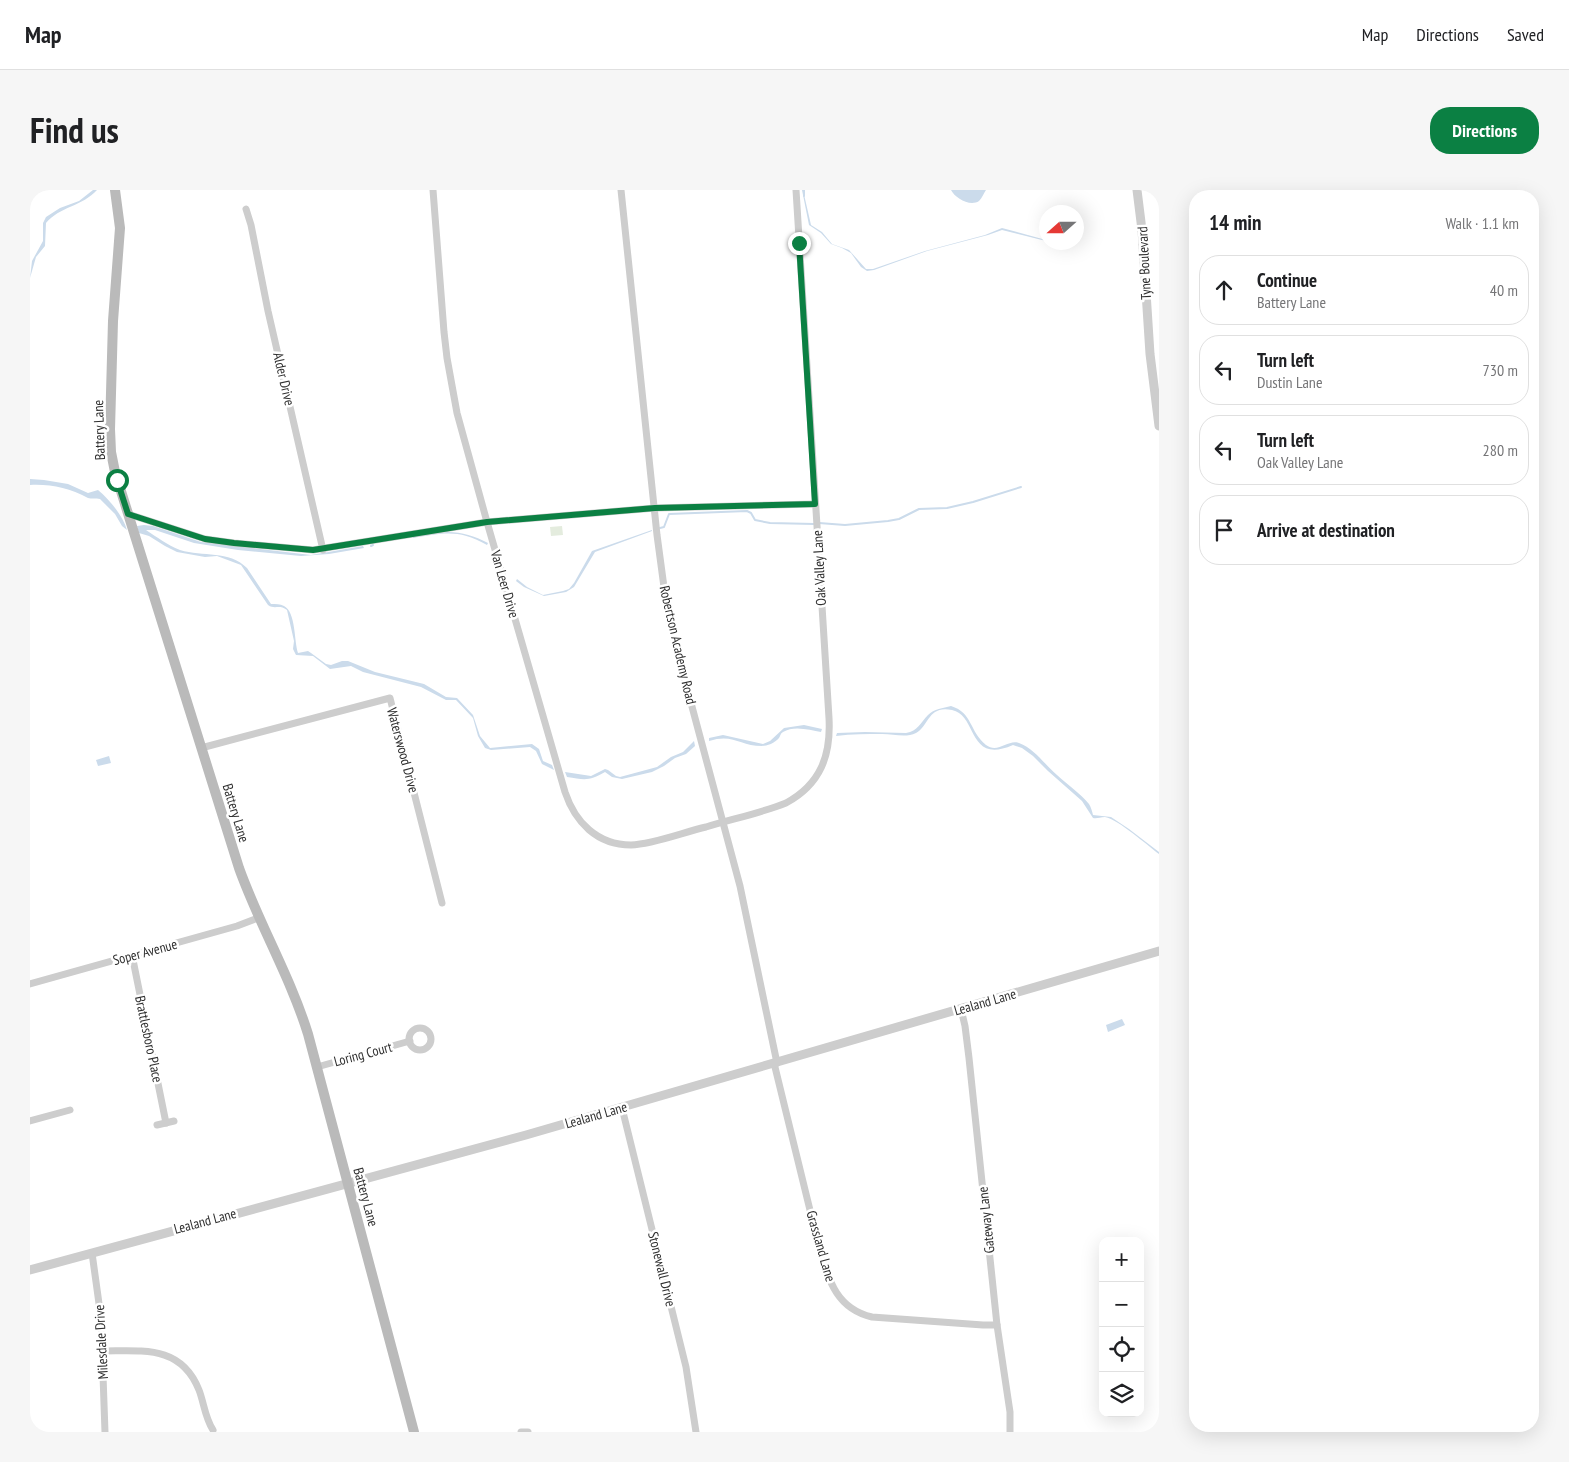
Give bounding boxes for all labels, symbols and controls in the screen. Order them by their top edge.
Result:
text: Map [25,19,62,50]
text: Map [1362,23,1388,46]
text: Directions [1416,23,1479,46]
text: Saved [1507,23,1544,46]
text: Find us [30,107,119,153]
button: Directions [1430,107,1539,154]
north arrow [1039,205,1084,250]
text: 14 min [1209,209,1261,236]
text: Walk · 1.1 km [1445,213,1519,233]
street label: Tyne Boulevard [1133,226,1155,300]
route end [788,232,811,255]
text: Continue [1257,268,1317,292]
icon: ahead [1210,276,1238,304]
text: 40 m [1490,280,1518,300]
text: Battery Lane [1257,292,1326,312]
text: Turn left [1257,348,1314,372]
street label: Alder Drive [269,351,299,408]
icon: left [1210,356,1238,384]
text: 730 m [1483,360,1518,380]
text: Dustin Lane [1257,372,1323,392]
street label: Battery Lane [89,399,109,460]
text: Turn left [1257,428,1314,452]
icon: left [1210,436,1238,464]
text: 280 m [1483,440,1518,460]
text: Oak Valley Lane [1257,452,1343,472]
route start [106,469,129,492]
icon: arrive [1210,516,1238,544]
text: Arrive at destination [1257,518,1395,542]
street label: Oak Valley Lane [808,530,830,606]
street label: Van Leer Drive [486,547,523,620]
street label: Robertson Academy Road [656,584,700,706]
street label: Waterswood Drive [383,705,423,795]
street label: Battery Lane [219,782,253,845]
street label: Soper Avenue [111,935,179,969]
street label: Lealand Lane [952,985,1018,1019]
street label: Brattlesboro Place [131,994,167,1084]
street label: Loring Court [332,1038,394,1070]
street label: Lealand Lane [563,1098,629,1132]
street label: Battery Lane [349,1166,383,1229]
street label: Gateway Lane [974,1186,998,1254]
street label: Lealand Lane [172,1204,238,1238]
street label: Grassland Lane [802,1208,840,1284]
street label: Stonewall Drive [644,1230,680,1308]
map controls [1099,1237,1144,1417]
button: + [1099,1237,1144,1282]
button: − [1099,1282,1144,1327]
street label: Milesdale Drive [90,1304,112,1380]
button: locate [1099,1327,1144,1372]
button: layers [1099,1372,1144,1417]

